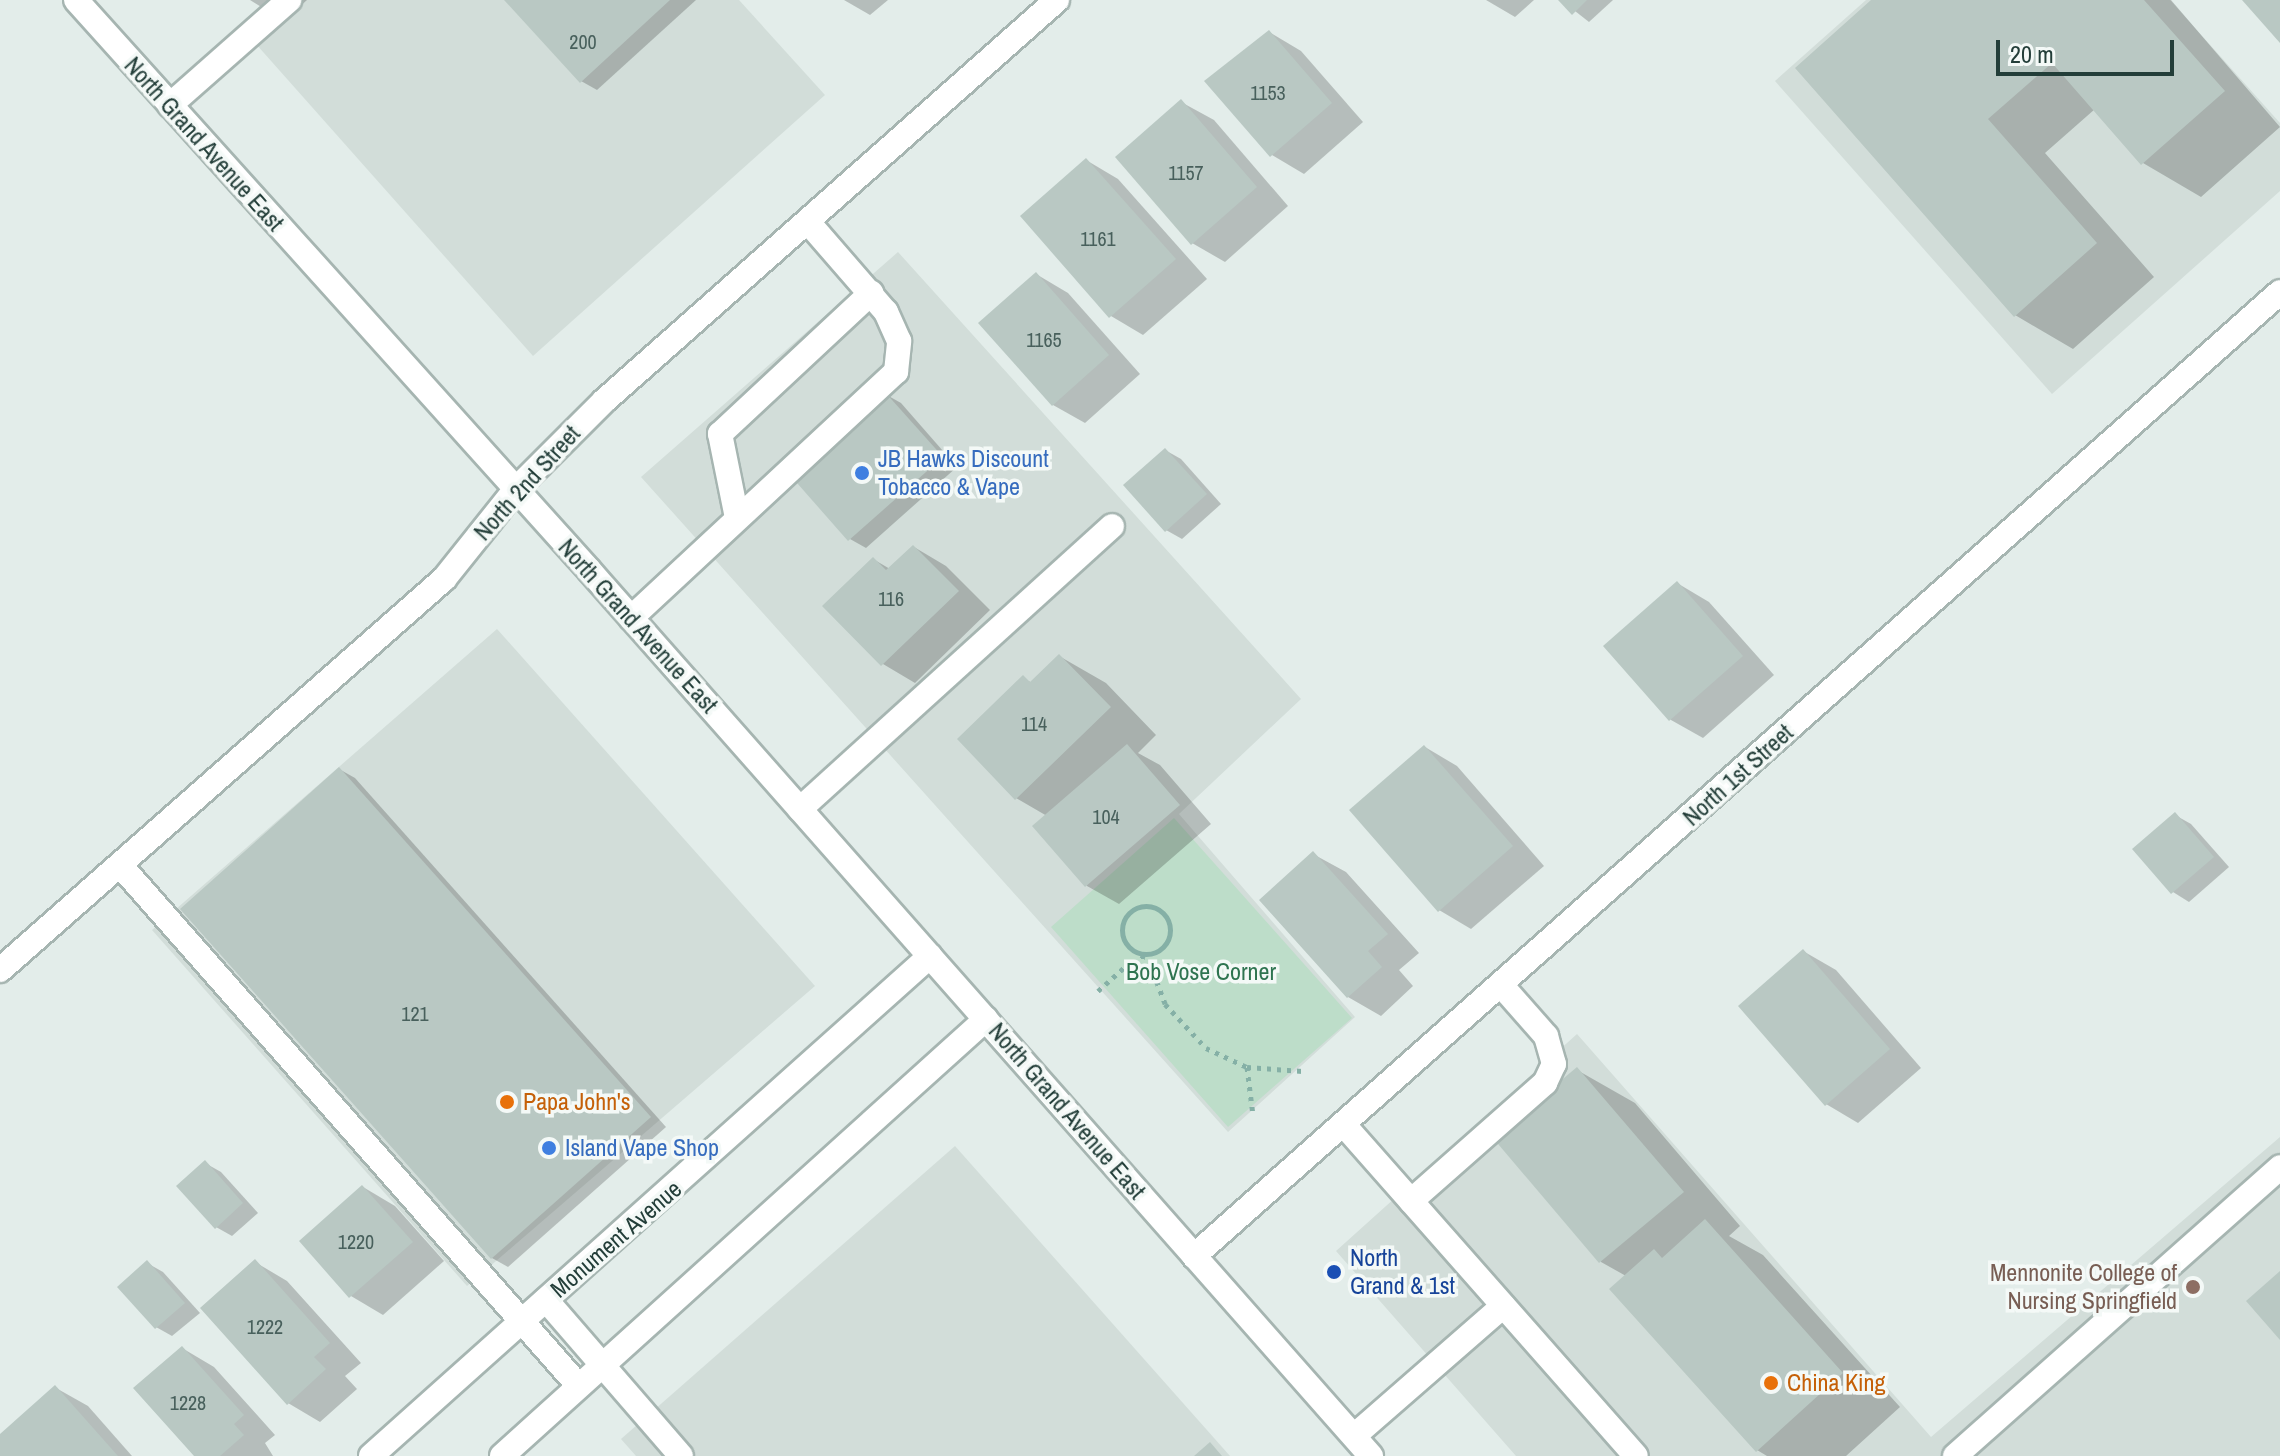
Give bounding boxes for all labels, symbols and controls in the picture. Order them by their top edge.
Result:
scale bar [2000,24,2178,74]
house number: 200 [569,29,597,53]
text: 20 m [2010,38,2054,70]
street label: North Grand Avenue East [118,51,290,237]
house number: 1153 [1250,80,1286,104]
house number: 1157 [1168,160,1204,184]
house number: 1161 [1080,226,1116,250]
house number: 1165 [1026,327,1062,351]
street label: North 2nd Street [468,420,586,546]
place label: JB Hawks Discount Tobacco & Vape [878,445,1049,501]
marker: JB Hawks Discount Tobacco & Vape [853,464,871,482]
street label: North Grand Avenue East [552,533,724,719]
house number: 116 [878,586,904,610]
house number: 114 [1021,711,1047,735]
street label: North 1st Street [1677,718,1799,832]
house number: 104 [1092,804,1120,828]
park label: Bob Vose Corner [1126,958,1276,986]
house number: 121 [401,1001,429,1025]
street label: North Grand Avenue East [982,1017,1152,1205]
place label: Papa John's [523,1088,631,1116]
marker: Papa John's [498,1093,516,1111]
place label: Island Vape Shop [565,1134,719,1162]
marker: Island Vape Shop [540,1139,558,1157]
street label: Monument Avenue [544,1174,688,1304]
house number: 1220 [338,1229,374,1253]
place label: North Grand & 1st [1350,1244,1455,1300]
place label: Mennonite College of Nursing Springfield [1990,1259,2177,1315]
marker: North Grand & 1st [1325,1263,1343,1281]
marker: Mennonite College of Nursing Springfield [2184,1278,2202,1296]
house number: 1222 [247,1314,283,1338]
place label: China King [1787,1369,1885,1397]
marker: China King [1762,1374,1780,1392]
house number: 1228 [170,1390,206,1414]

